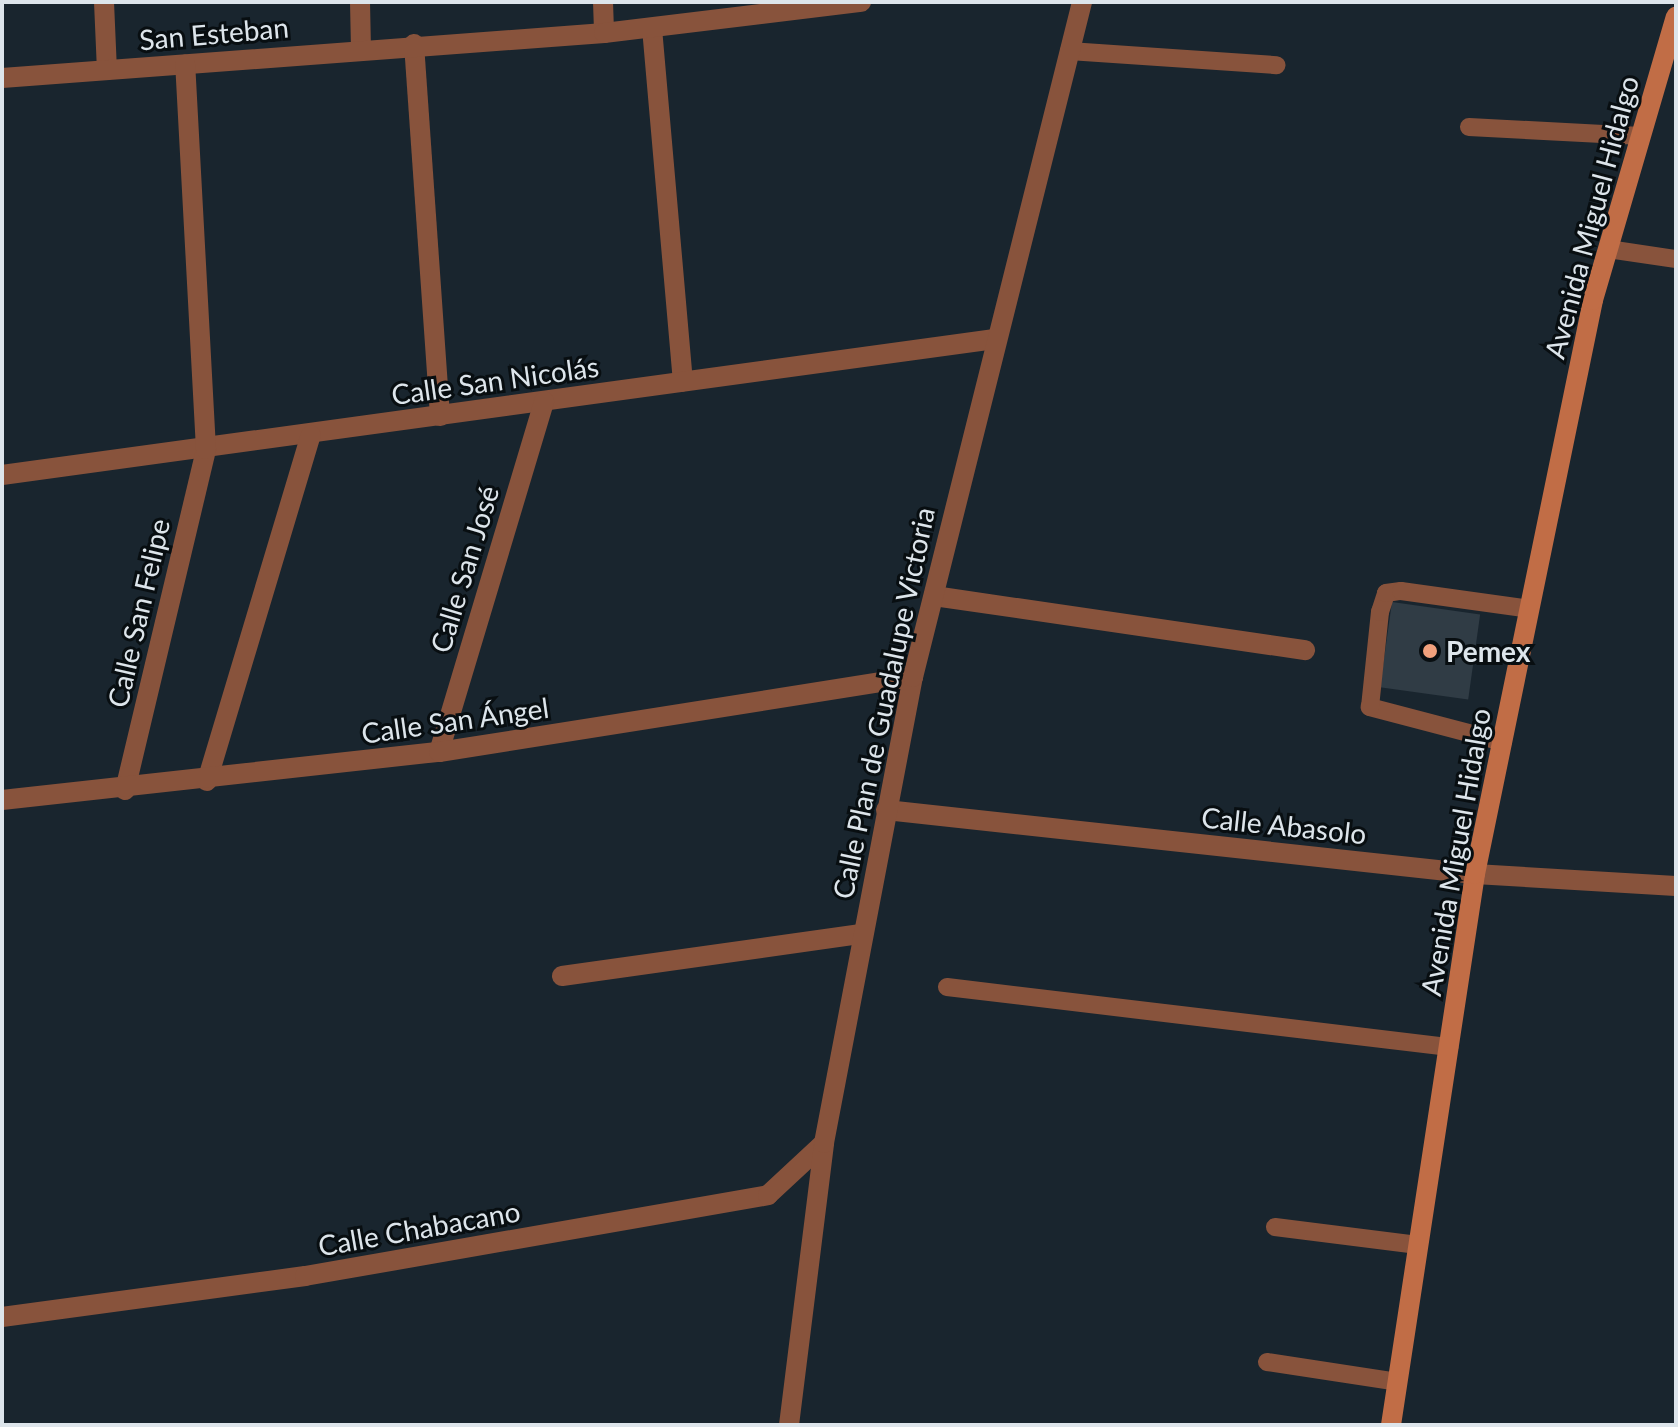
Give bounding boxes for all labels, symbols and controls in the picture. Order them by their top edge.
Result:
street label: San Esteban [138,10,290,56]
street label: Avenida Miguel Hidalgo [1537,72,1645,362]
street label: Calle San Nicolás [389,349,601,411]
street label: Calle San José [423,481,505,657]
street label: Calle Plan de Guadalupe Victoria [825,504,941,902]
street label: Calle San Felipe [100,515,176,711]
place label: Pemex [1446,634,1530,668]
marker: Pemex [1421,642,1439,660]
street label: Calle San Ángel [359,690,551,750]
street label: Avenida Miguel Hidalgo [1413,706,1497,998]
street label: Calle Abasolo [1199,800,1369,850]
street label: Calle Chabacano [315,1194,523,1262]

